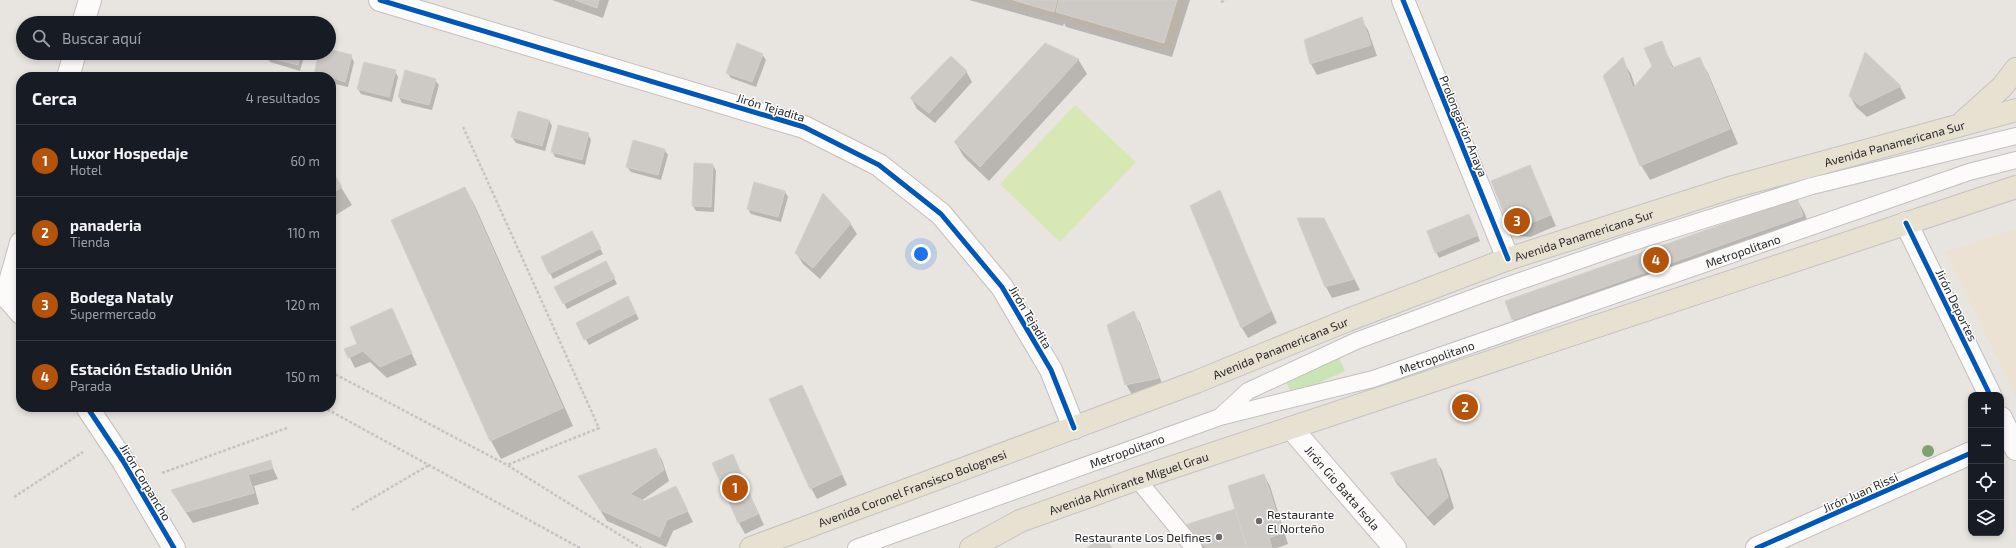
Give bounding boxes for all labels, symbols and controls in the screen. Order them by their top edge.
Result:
search box [16,16,336,60]
icon: search [30,27,52,49]
text: Buscar aquí [62,29,141,47]
street label: Prolongación Anaya [1437,73,1491,179]
text: Cerca [32,88,77,108]
text: 4 resultados [246,90,320,106]
street label: Jirón Tejadita [735,90,807,125]
street label: Avenida Panamericana Sur [1823,117,1967,169]
text: Luxor Hospedaje [70,144,188,162]
text: 1 [42,153,48,169]
text: 60 m [290,153,320,169]
text: Hotel [70,162,102,178]
pin: 3 [1504,206,1530,236]
street label: Avenida Panamericana Sur [1513,206,1655,264]
text: panaderia [70,216,142,234]
text: 2 [41,225,49,241]
text: 110 m [288,225,320,241]
street label: Metropolitano [1704,231,1782,270]
text: Tienda [70,234,110,250]
your location [911,244,931,264]
pin: 4 [1643,245,1669,275]
street label: Jirón Deportes [1934,267,1980,343]
street label: Jirón Tejadita [1006,283,1055,351]
text: Bodega Nataly [70,288,173,306]
text: 3 [41,297,49,313]
text: 120 m [285,297,320,313]
text: Supermercado [70,306,156,322]
street label: Avenida Panamericana Sur [1210,314,1350,382]
street label: Metropolitano [1397,337,1476,376]
text: Estación Estadio Unión [70,360,232,378]
text: 4 [41,369,49,385]
text: 150 m [286,369,320,385]
text: Parada [70,378,112,394]
pin: 2 [1452,392,1478,422]
map controls [1968,392,2004,536]
button: + [1968,392,2004,428]
button: − [1968,428,2004,464]
street label: Metropolitano [1088,431,1166,470]
street label: Jirón Corpancho [118,441,174,523]
street label: Jirón Gio Batta Isola [1302,443,1383,533]
street label: Avenida Coronel Fransisco Bolognesi [816,446,1008,529]
street label: Avenida Almirante Miguel Grau [1047,449,1210,517]
button: locate [1968,464,2004,500]
street label: Jirón Juan Rissi [1820,469,1900,515]
pin: 1 [722,473,748,503]
button: layers [1968,500,2004,536]
place label: Restaurante El Norteño [1267,507,1334,535]
marker: Restaurante El Norteño [1254,516,1264,526]
place label: Restaurante Los Delfines [1075,530,1211,544]
marker: Restaurante Los Delfines [1214,532,1224,542]

